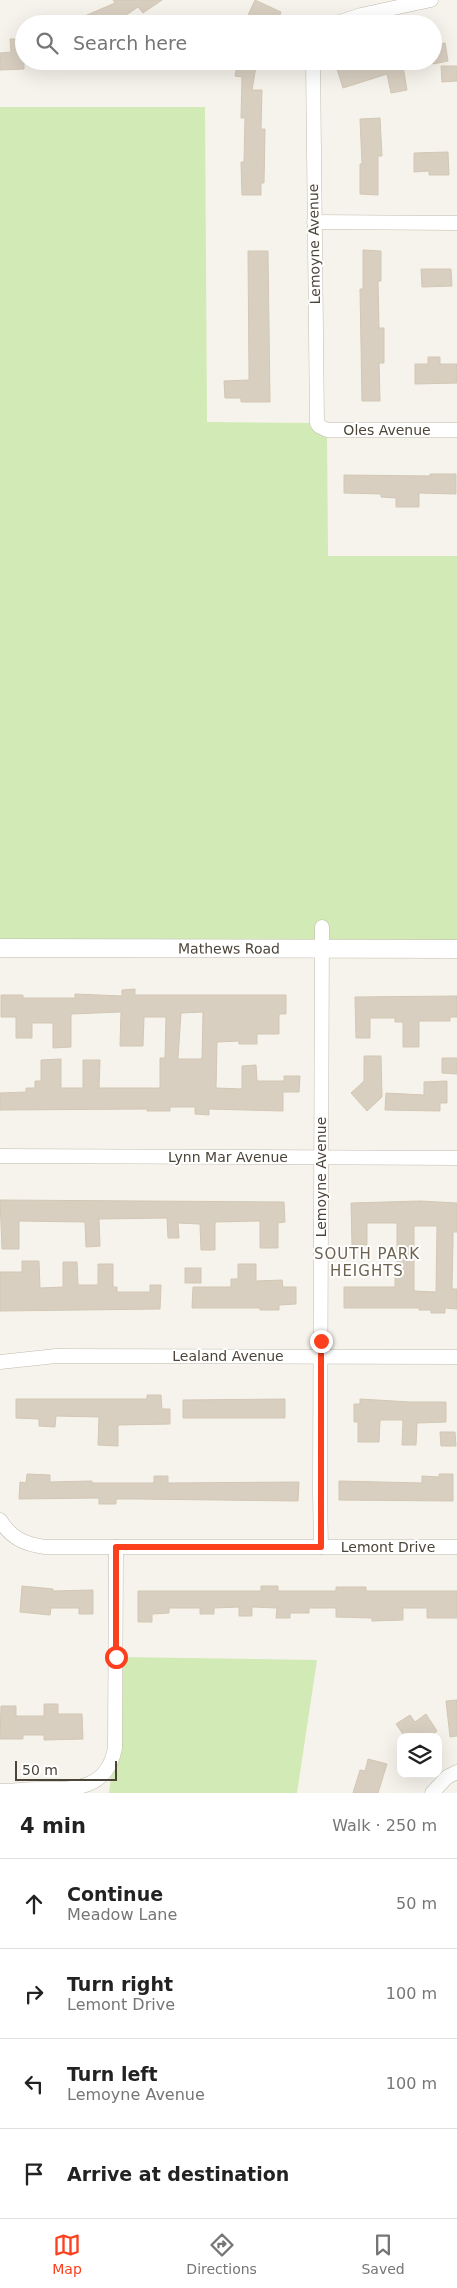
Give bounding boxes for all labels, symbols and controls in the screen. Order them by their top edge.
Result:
search box [15,15,442,70]
icon: search [33,29,61,57]
text: Search here [73,32,187,54]
street label: Lemoyne Avenue [305,184,323,304]
street label: Oles Avenue [343,422,431,438]
street label: Mathews Road [178,940,280,957]
street label: Lemoyne Avenue [313,1117,329,1237]
street label: Lynn Mar Avenue [168,1149,288,1165]
district label: SOUTH PARK HEIGHTS [314,1245,420,1280]
route end [310,1330,333,1353]
street label: Lealand Avenue [172,1348,284,1364]
street label: Lemont Drive [341,1539,435,1555]
route start [105,1646,128,1669]
map controls [397,1733,442,1778]
button: layers [397,1733,442,1778]
scale bar [15,1758,118,1781]
text: 50 m [22,1762,58,1778]
text: 4 min [20,1814,86,1838]
text: Walk · 250 m [332,1816,437,1835]
text: Continue [67,1883,163,1905]
icon: ahead [20,1890,48,1918]
text: 50 m [396,1894,437,1913]
text: Meadow Lane [67,1905,177,1924]
text: Turn right [67,1973,173,1995]
icon: right [20,1980,48,2008]
text: 100 m [386,1984,437,2003]
text: Lemont Drive [67,1995,175,2014]
text: Turn left [67,2063,158,2085]
icon: left [20,2070,48,2098]
text: 100 m [386,2074,437,2093]
text: Lemoyne Avenue [67,2085,205,2104]
icon: arrive [20,2160,48,2188]
text: Arrive at destination [67,2163,289,2185]
tab: Map [52,2231,82,2277]
tab: Directions [186,2231,257,2277]
tab: Saved [361,2231,405,2277]

